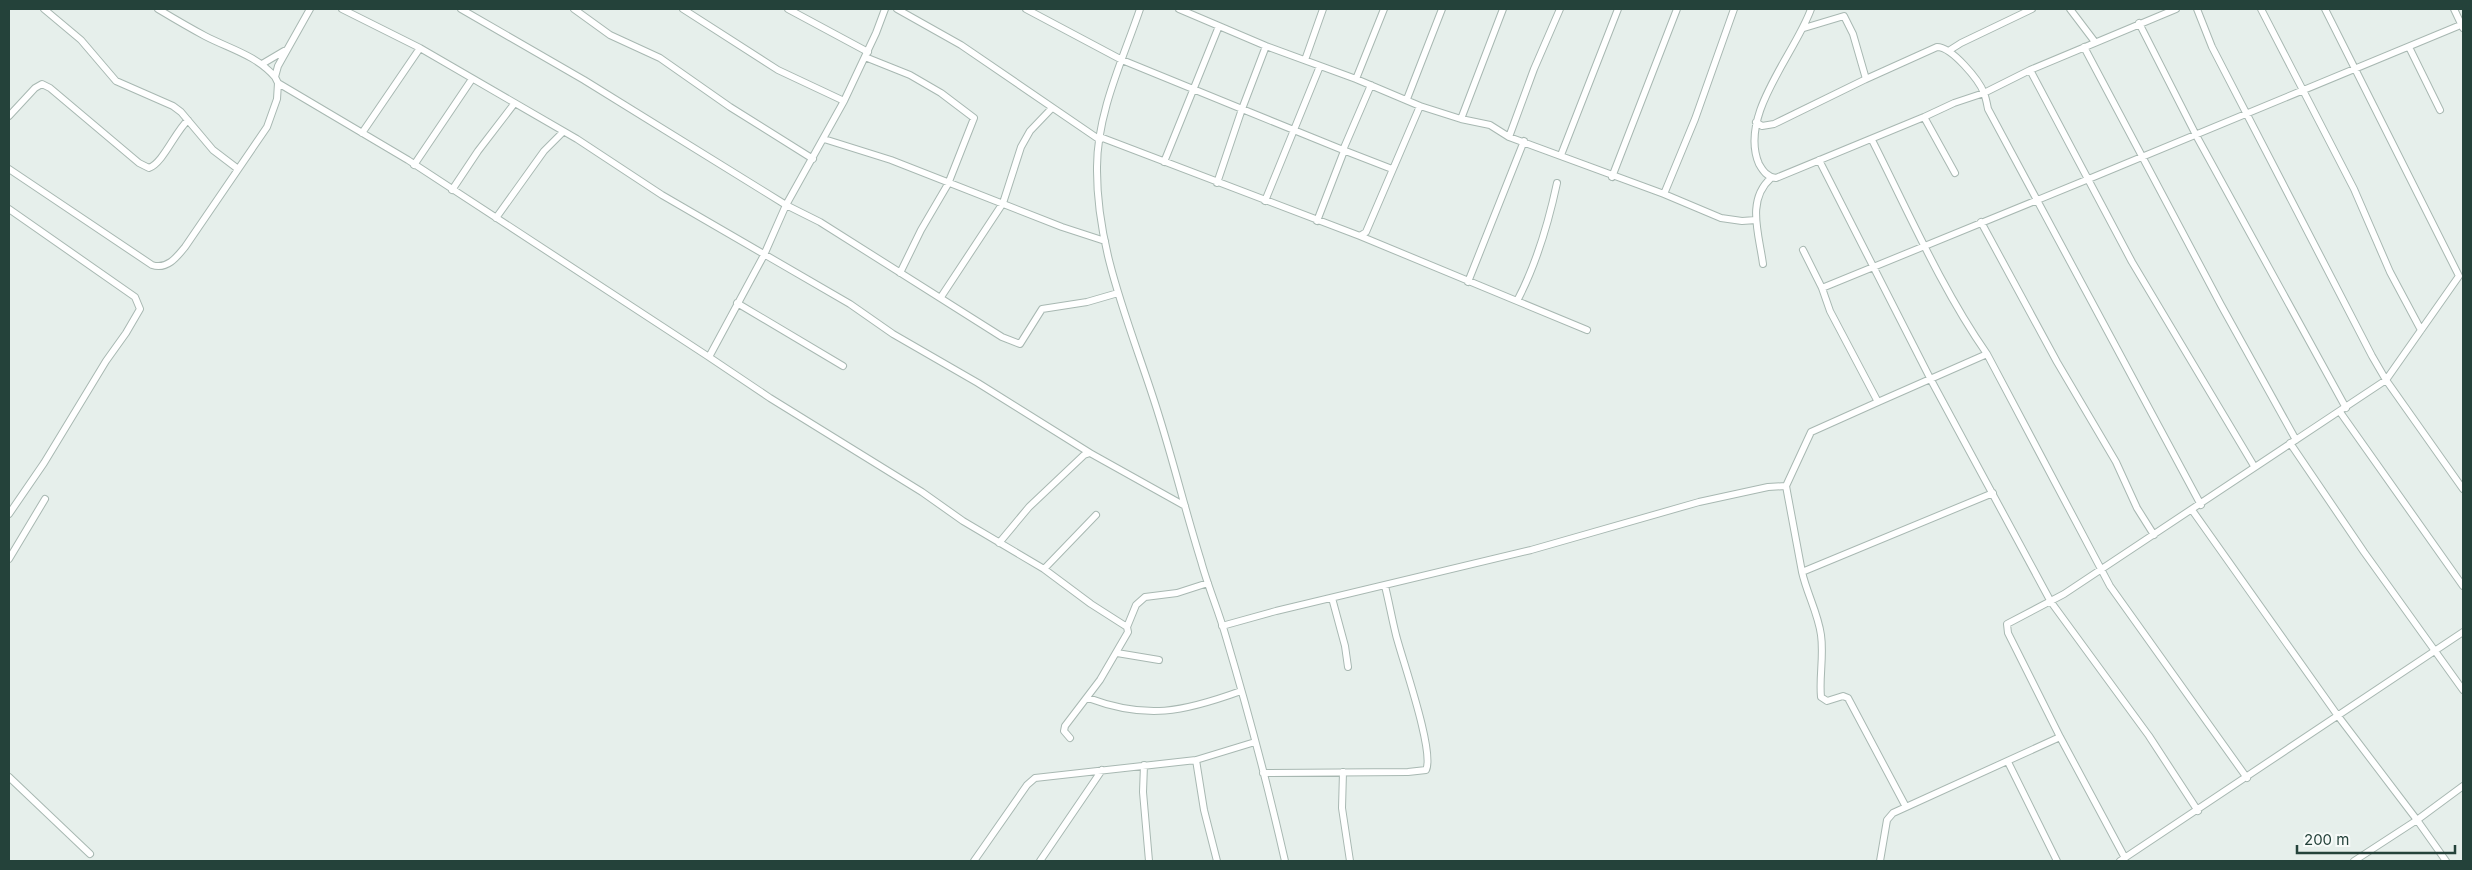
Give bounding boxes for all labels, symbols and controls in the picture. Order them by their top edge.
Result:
scale bar [2297,822,2454,854]
text: 200 m [2304,830,2349,849]

